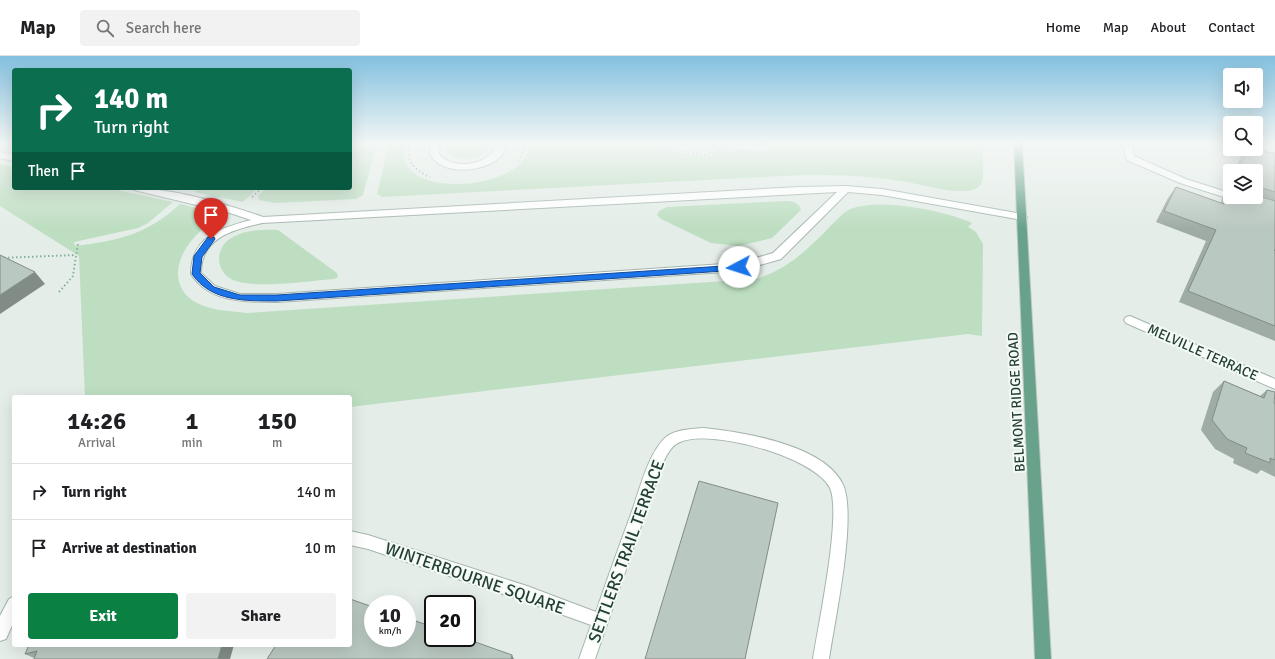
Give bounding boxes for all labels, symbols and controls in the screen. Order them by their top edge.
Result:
search box [80,10,360,46]
text: Map [20,16,56,40]
icon: search [94,17,116,39]
text: Search here [126,19,201,37]
text: Home [1046,19,1081,36]
text: Map [1103,19,1128,36]
text: About [1150,19,1186,36]
text: Contact [1208,19,1255,36]
map controls [1223,68,1263,204]
button: sound [1223,68,1263,108]
text: 140 m [94,82,168,116]
icon: right [28,84,80,136]
text: Turn right [94,116,169,138]
button: search [1223,116,1263,156]
icon: arrive [67,160,89,182]
text: Then [28,162,59,180]
button: layers [1223,164,1263,204]
pin [194,198,228,239]
icon: arrive [200,204,222,226]
position arrow [718,246,760,288]
street label: MELVILLE TERRACE [1145,320,1261,384]
street label: BELMONT RIDGE ROAD [1004,332,1029,472]
text: 14:26 [67,406,126,436]
text: 1 [186,406,198,436]
text: 150 [258,406,297,436]
text: Arrival [78,435,115,451]
text: min [182,435,203,451]
text: m [272,435,282,451]
street label: SETTLERS TRAIL TERRACE [584,457,669,645]
icon: right [28,481,50,503]
text: Turn right [62,483,127,501]
text: 140 m [296,483,336,501]
icon: arrive [28,537,50,559]
street label: WINTERBOURNE SQUARE [382,538,568,619]
text: Arrive at destination [62,539,197,557]
text: 10 m [305,539,336,557]
button: Exit [28,593,178,639]
button: Share [186,593,336,639]
speed limit sign: 20 [424,595,476,647]
text: 10 [379,603,401,628]
text: km/h [379,625,401,637]

